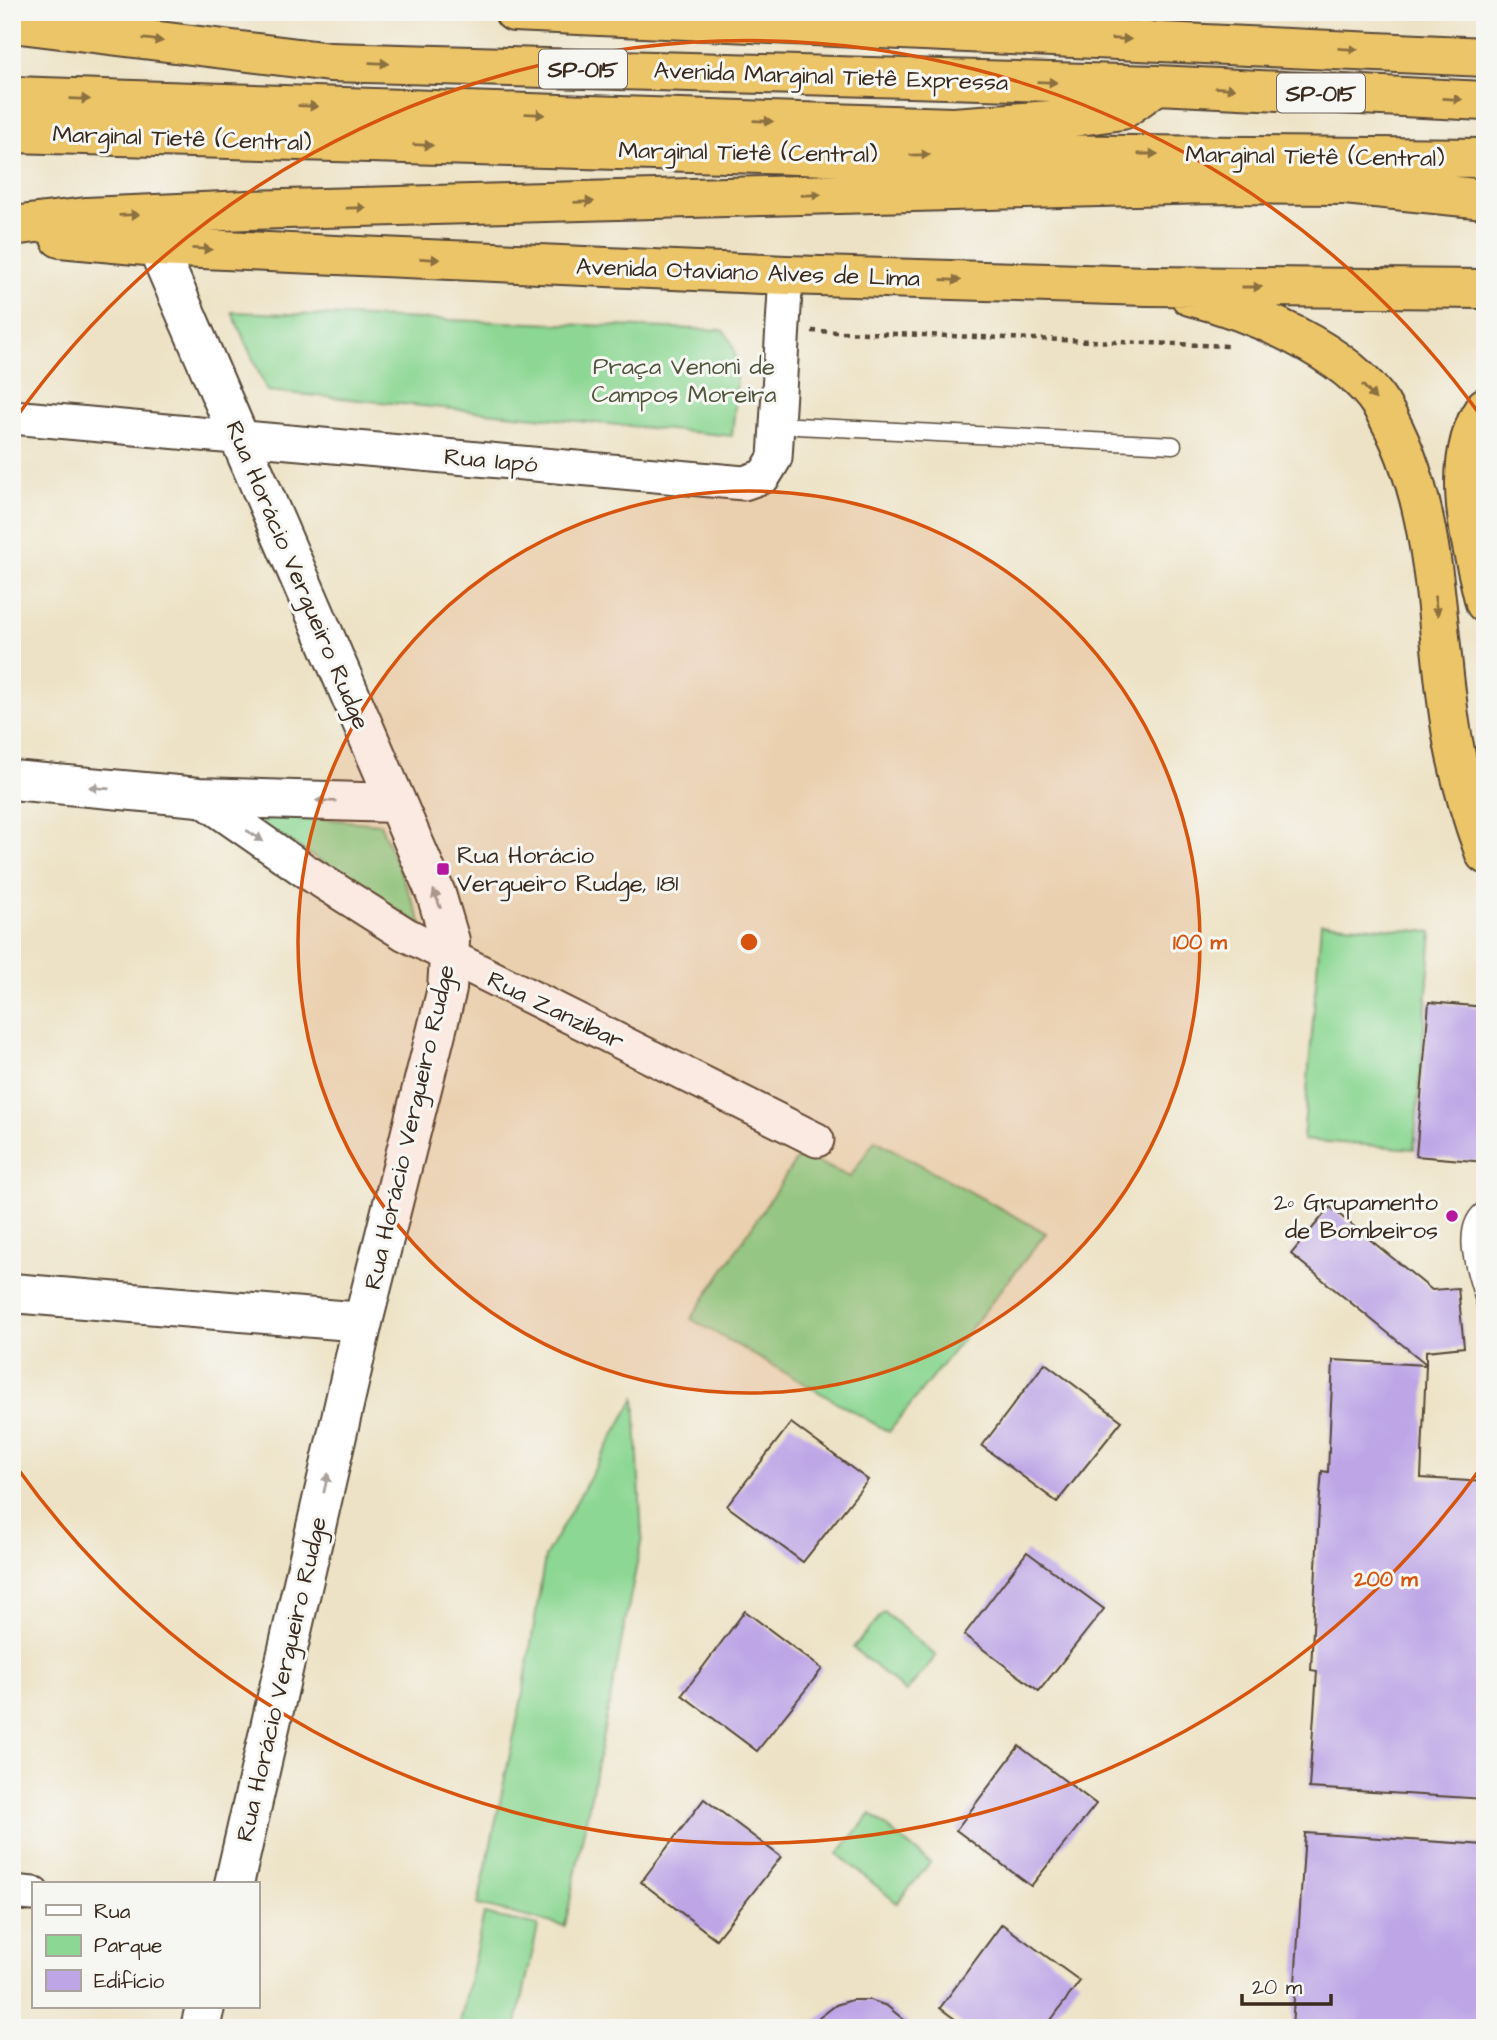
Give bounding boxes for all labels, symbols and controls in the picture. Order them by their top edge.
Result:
one-way arrow [1110,34,1132,45]
one-way arrow [142,35,164,46]
one-way arrow [1337,44,1359,55]
road number: SP-015 [539,50,627,88]
street label: Avenida Marginal Tietê Expressa [653,54,1009,101]
one-way arrow [368,58,390,69]
road number: SP-015 [1277,74,1365,113]
one-way arrow [1037,76,1059,87]
one-way arrow [1214,83,1236,94]
one-way arrow [70,93,92,104]
one-way arrow [1441,94,1463,105]
one-way arrow [297,101,319,112]
one-way arrow [524,108,546,120]
one-way arrow [752,115,774,127]
street label: Marginal Tietê (Central) [52,117,312,162]
street label: Marginal Tietê (Central) [618,134,878,173]
street label: Marginal Tietê (Central) [1185,138,1445,177]
one-way arrow [413,139,435,150]
one-way arrow [1137,148,1159,160]
one-way arrow [909,149,931,161]
one-way arrow [800,190,822,201]
one-way arrow [573,196,595,208]
one-way arrow [345,202,367,214]
one-way arrow [118,210,140,221]
one-way arrow [192,244,214,255]
street label: Avenida Otaviano Alves de Lima [575,250,921,296]
one-way arrow [419,254,441,265]
one-way arrow [940,275,962,286]
one-way arrow [1241,281,1263,293]
park label: Praça Venoni de Campos Moreira [591,350,777,412]
one-way arrow [1361,383,1377,400]
street label: Rua Horácio Vergueiro Rudge [216,416,378,735]
street label: Rua Iapó [443,440,540,482]
one-way arrow [1431,595,1442,617]
one-way arrow [88,782,110,793]
one-way arrow [315,795,337,807]
one-way arrow [245,829,264,842]
place label: Rua Horácio Vergueiro Rudge, 181 [457,839,678,902]
marker: Rua Horácio Vergueiro Rudge, 181 [435,861,451,877]
one-way arrow [431,888,442,909]
text: 100 m [1173,928,1228,957]
centre of rings [737,930,761,954]
street label: Rua Horácio Vergueiro Rudge [356,961,465,1293]
street label: Rua Zanzibar [481,963,630,1059]
place label: 2º Grupamento de Bombeiros [1274,1186,1439,1248]
marker: 2º Grupamento de Bombeiros [1444,1208,1460,1224]
one-way arrow [320,1472,331,1494]
street label: Rua Horácio Vergueiro Rudge [228,1513,337,1845]
text: 200 m [1353,1565,1418,1594]
legend [32,1882,259,2008]
text: Rua [94,1897,131,1926]
text: Parque [94,1931,162,1960]
scale bar [1242,1963,1331,2007]
text: Edifício [94,1967,164,1996]
text: 20 m [1252,1973,1303,2002]

